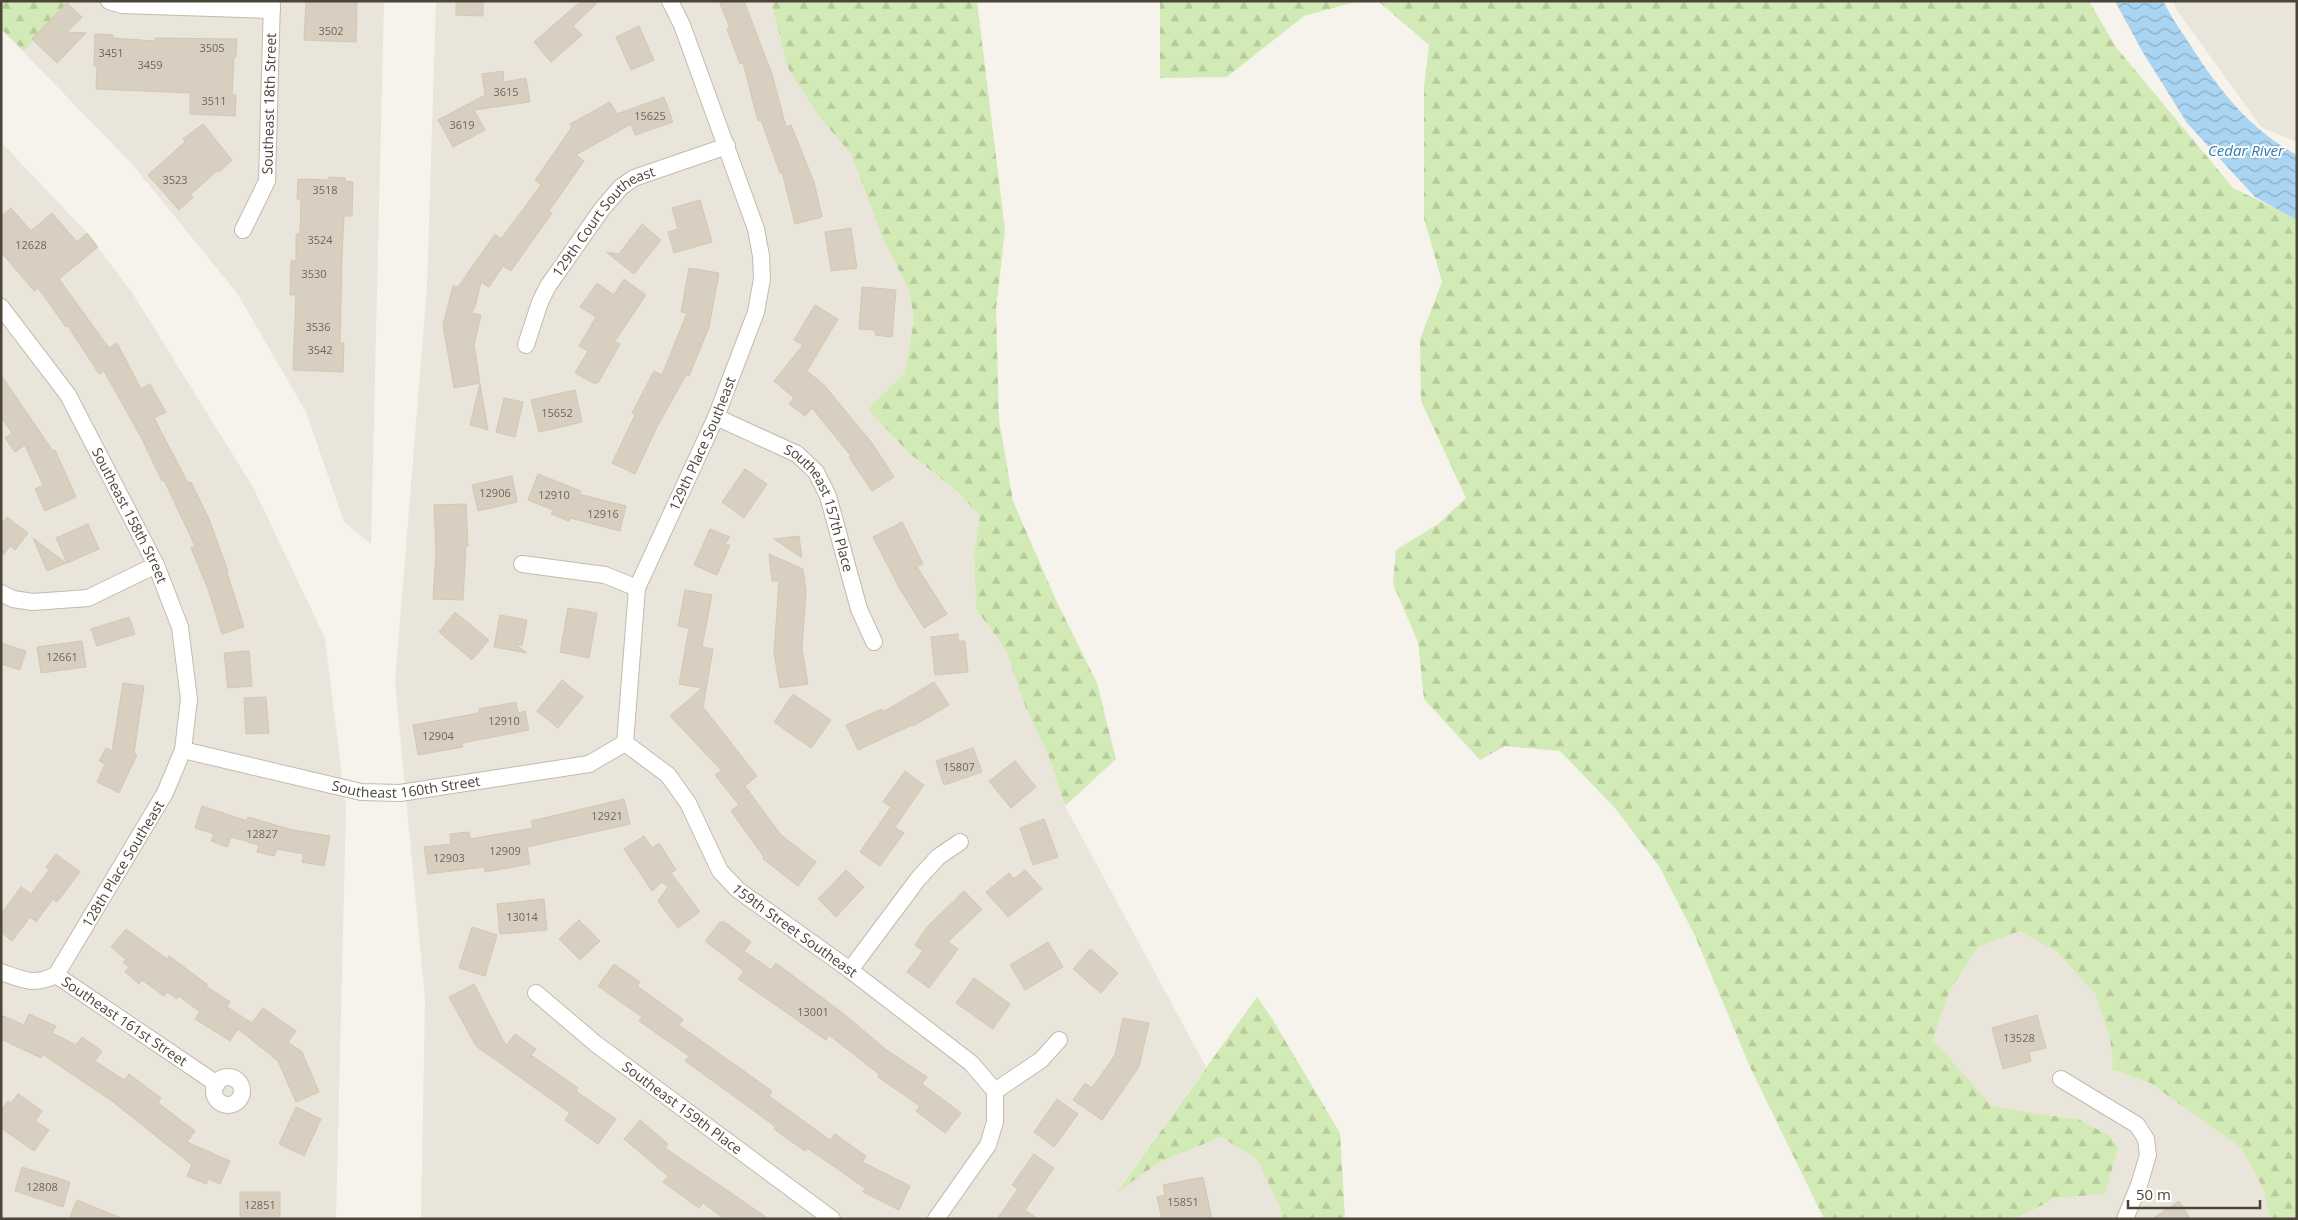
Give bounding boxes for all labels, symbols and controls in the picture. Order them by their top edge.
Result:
house number: 3502 [318,23,344,38]
street label: Southeast 18th Street [257,32,280,175]
house number: 3505 [199,40,225,55]
house number: 3451 [98,45,124,60]
house number: 3459 [137,57,163,72]
house number: 3615 [493,84,519,99]
house number: 3511 [201,93,227,108]
house number: 15625 [634,108,666,123]
house number: 3619 [449,117,475,132]
water label: Cedar River [2208,140,2285,160]
street label: 129th Court Southeast [547,162,657,280]
house number: 3523 [162,172,188,187]
house number: 3518 [312,182,338,197]
house number: 3524 [307,232,333,247]
house number: 12628 [15,237,47,252]
house number: 3530 [301,266,327,281]
house number: 3536 [305,319,331,334]
house number: 3542 [307,342,333,357]
street label: 129th Place Southeast [664,374,740,514]
house number: 15652 [541,405,573,420]
street label: Southeast 157th Place [781,439,858,574]
street label: Southeast 158th Street [88,444,172,586]
house number: 12906 [479,485,511,500]
house number: 12910 [538,487,570,502]
house number: 12916 [587,506,619,521]
house number: 12661 [46,649,78,664]
house number: 12910 [488,713,520,728]
house number: 12904 [422,728,454,743]
house number: 15807 [943,759,975,774]
street label: Southeast 160th Street [330,771,481,802]
street label: 128th Place Southeast [77,797,168,931]
house number: 12921 [591,808,623,823]
house number: 12827 [246,826,278,841]
house number: 12909 [489,843,521,858]
house number: 12903 [433,850,465,865]
street label: 159th Street Southeast [728,879,862,981]
house number: 13014 [506,909,538,924]
street label: Southeast 161st Street [58,972,191,1070]
house number: 13001 [797,1004,829,1019]
house number: 13528 [2003,1030,2035,1045]
street label: Southeast 159th Place [619,1057,746,1158]
scale bar [2128,1178,2260,1210]
house number: 12808 [26,1179,58,1194]
text: 50 m [2136,1184,2171,1204]
house number: 15851 [1167,1194,1199,1209]
house number: 12851 [244,1197,276,1212]

